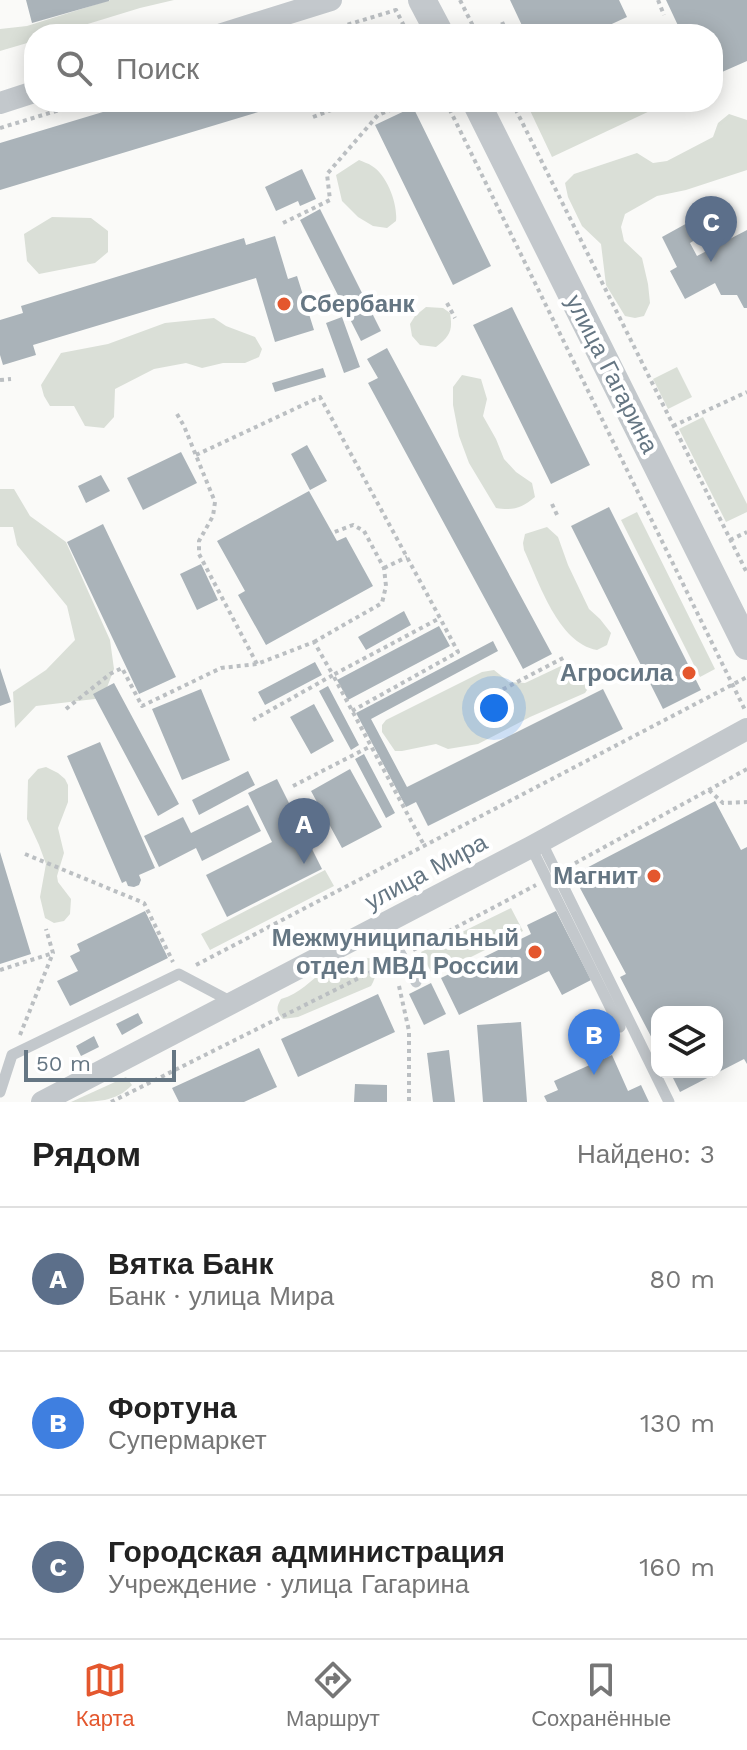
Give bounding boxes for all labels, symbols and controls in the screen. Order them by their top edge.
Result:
search box [24,24,723,112]
icon: search [52,46,96,90]
text: Поиск [116,51,199,86]
pin: C [685,196,737,262]
place label: Сбербанк [300,290,416,318]
street label: улица Гагарина [560,290,664,458]
marker: Сбербанк [275,295,293,313]
place label: Агросила [560,659,674,687]
marker: Агросила [680,664,698,682]
your location [474,688,514,728]
pin: A [278,798,330,864]
street label: улица Мира [360,828,492,916]
place label: Магнит [553,862,638,890]
marker: Магнит [645,867,663,885]
place label: Межмуниципальный отдел МВД России [272,924,519,980]
marker: Межмуниципальный отдел МВД России [526,943,544,961]
map controls [651,1006,723,1078]
button: layers [651,1006,723,1078]
pin: B [568,1009,620,1075]
scale bar [24,1046,176,1082]
text: 50 m [36,1051,91,1076]
text: Рядом [32,1134,141,1174]
text: Найдено: 3 [577,1139,715,1169]
text: Вятка Банк [108,1246,274,1281]
text: A [49,1264,67,1294]
text: 80 m [649,1264,715,1294]
text: Банк · улица Мира [108,1281,334,1311]
text: Фортуна [108,1390,237,1425]
text: B [49,1408,67,1438]
text: 130 m [640,1408,715,1438]
text: Супермаркет [108,1425,267,1455]
text: Городская администрация [108,1534,505,1569]
text: C [49,1552,67,1582]
text: 160 m [639,1552,715,1582]
text: Учреждение · улица Гагарина [108,1569,469,1599]
tab: Карта [76,1658,135,1732]
tab: Маршрут [286,1658,380,1732]
tab: Сохранённые [531,1658,671,1732]

